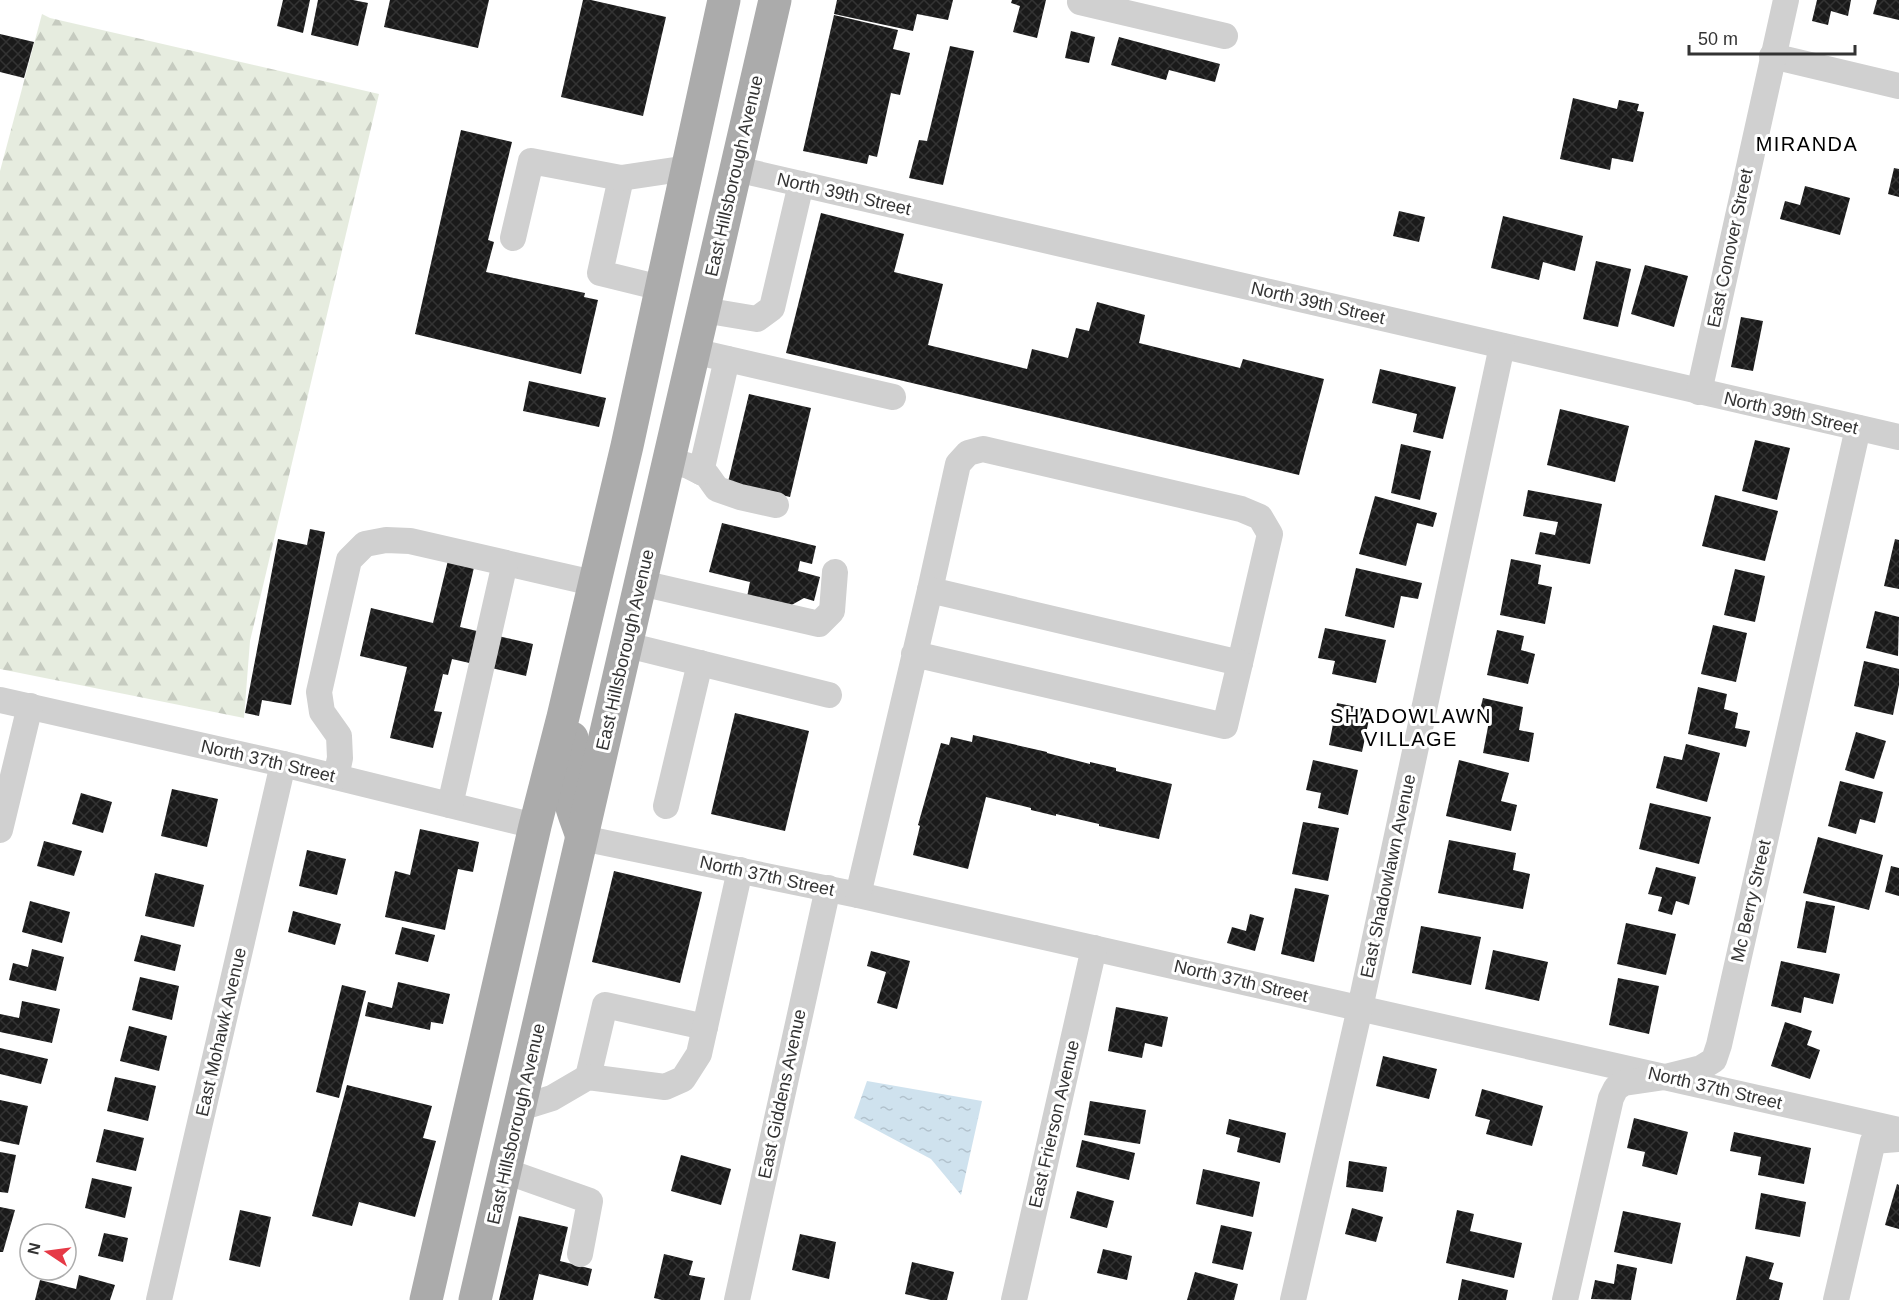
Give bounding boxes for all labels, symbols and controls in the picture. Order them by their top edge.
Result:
scale bar [1689,18,1856,56]
text: 50 m [1698,29,1738,49]
street label: East Hillsborough Avenue [701,73,767,279]
district label: MIRANDA [1756,133,1858,155]
street label: East Conover Street [1703,167,1757,329]
street label: North 39th Street [775,169,913,219]
street label: North 39th Street [1249,278,1387,328]
street label: North 39th Street [1722,388,1860,438]
street label: East Hillsborough Avenue [592,547,658,753]
district label: SHADOWLAWN VILLAGE [1330,705,1492,750]
street label: North 37th Street [199,736,337,786]
street label: East Shadowlawn Avenue [1357,772,1419,980]
street label: Mc Berry Street [1727,838,1775,964]
street label: North 37th Street [698,852,836,900]
street label: East Mohawk Avenue [192,946,250,1118]
street label: North 37th Street [1172,956,1310,1006]
street label: East Giddens Avenue [754,1007,810,1181]
street label: East Hillsborough Avenue [483,1021,549,1227]
street label: East Frierson Avenue [1025,1038,1083,1210]
street label: North 37th Street [1646,1063,1784,1113]
north arrow [18,1222,78,1282]
text: N [24,1241,43,1256]

